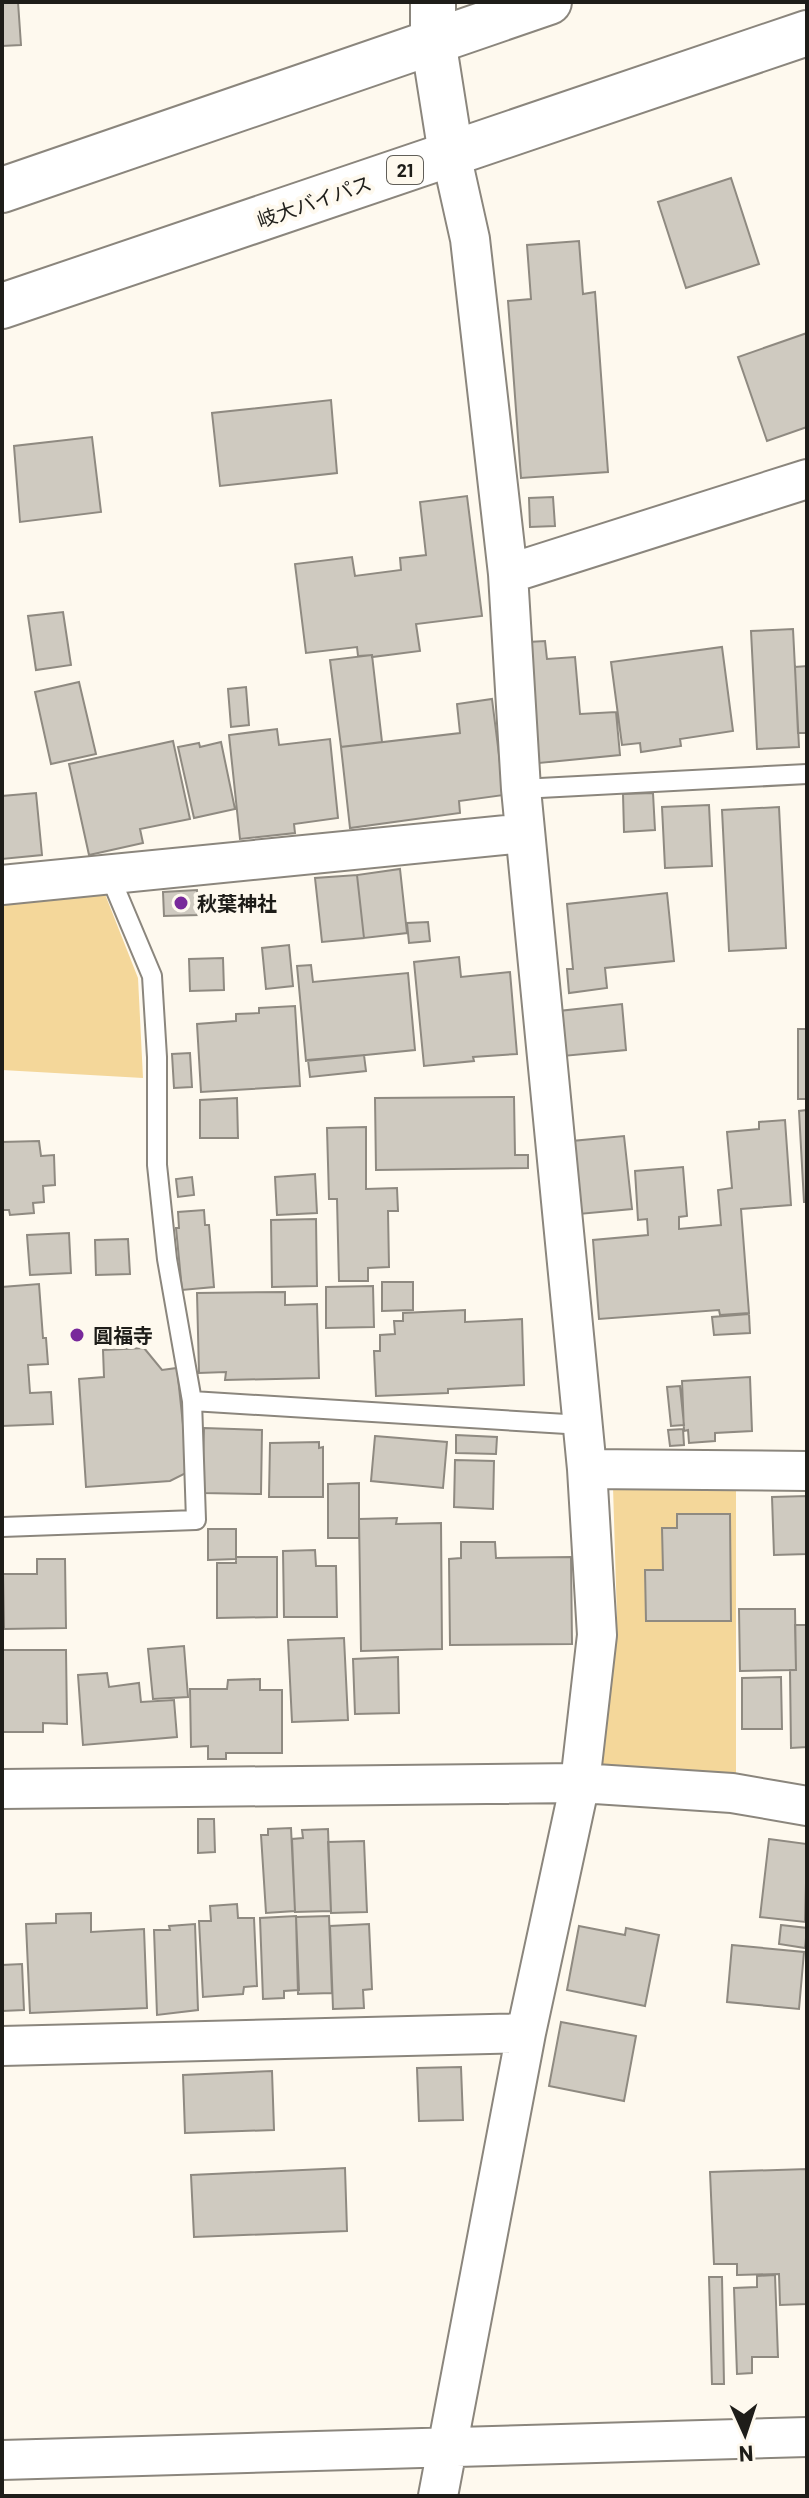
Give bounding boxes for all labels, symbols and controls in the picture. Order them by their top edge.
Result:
road number: 21 [387,156,423,184]
street label: 岐大バイパス [254,170,374,232]
place label: 秋葉神社 [197,891,277,915]
marker: 秋葉神社 [172,894,190,912]
place label: 圓福寺 [93,1323,153,1347]
marker: 圓福寺 [68,1326,86,1344]
north arrow [705,2394,785,2474]
text: N [738,2442,754,2468]

